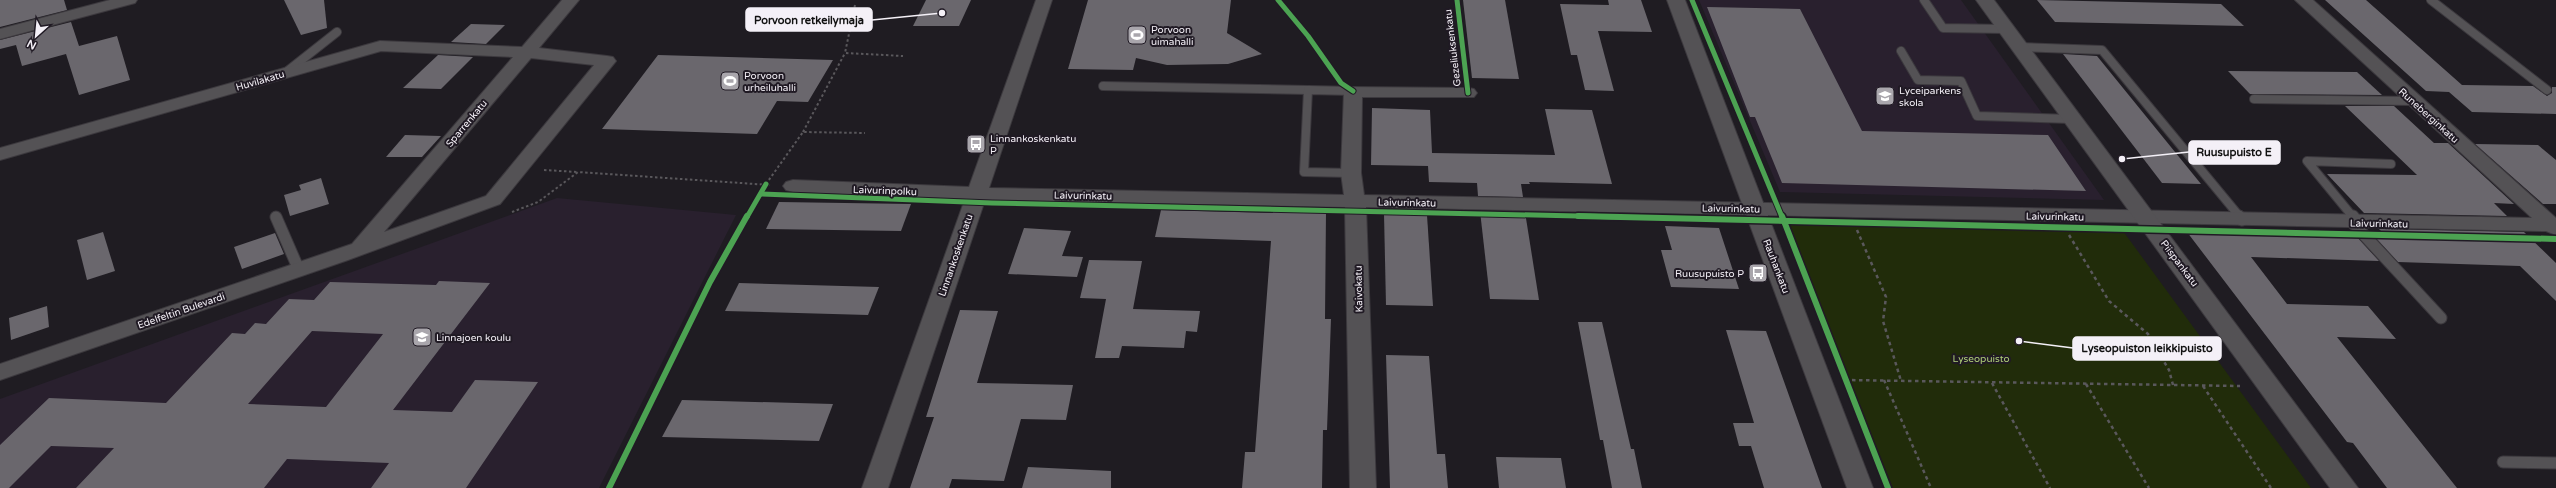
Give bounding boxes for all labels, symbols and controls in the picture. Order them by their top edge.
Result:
callout: Porvoon retkeilymaja [746,8,872,31]
street label: Gezeliuksenkatu [1442,9,1464,87]
text: Porvoon retkeilymaja [754,14,864,28]
north arrow [16,16,56,56]
sports icon: Porvoon uimahalli [1126,24,1148,46]
place label: Porvoon uimahalli [1151,24,1194,48]
text: N [25,37,39,52]
street label: Huvilakatu [235,68,286,94]
sports icon: Porvoon urheiluhalli [719,70,741,92]
place label: Porvoon urheiluhalli [744,70,796,94]
school or university icon: Lyceiparkens skola [1874,85,1896,107]
place label: Lyceiparkens skola [1899,85,1961,109]
street label: Runeberginkatu [2396,86,2461,146]
street label: Sparrenkatu [444,98,490,150]
bus stop icon: Linnankoskenkatu P [965,133,987,155]
place label: Linnankoskenkatu P [990,133,1076,157]
callout: Ruusupuisto E [2189,141,2280,164]
text: Ruusupuisto E [2196,146,2272,160]
street label: Laivurinpolku [853,184,917,198]
street label: Laivurinkatu [1054,189,1112,203]
street label: Laivurinkatu [1378,196,1436,210]
street label: Laivurinkatu [1702,202,1760,216]
street label: Laivurinkatu [2026,210,2084,224]
street label: Linnankoskenkatu [936,213,976,298]
street label: Laivurinkatu [2350,217,2408,231]
street label: Rauhankatu [1760,237,1792,295]
street label: Piispankatu [2158,238,2201,289]
bus stop icon: Ruusupuisto P [1747,262,1769,284]
street label: Kaivokatu [1353,265,1365,313]
place label: Ruusupuisto P [1675,268,1744,280]
street label: Edelfeltin Bulevardi [136,290,227,332]
school or university icon: Linnajoen koulu [411,326,433,348]
place label: Linnajoen koulu [436,332,511,344]
callout: Lyseopuiston leikkipuisto [2073,337,2221,360]
text: Lyseopuiston leikkipuisto [2081,342,2213,356]
park label: Lyseopuisto [1952,353,2010,365]

